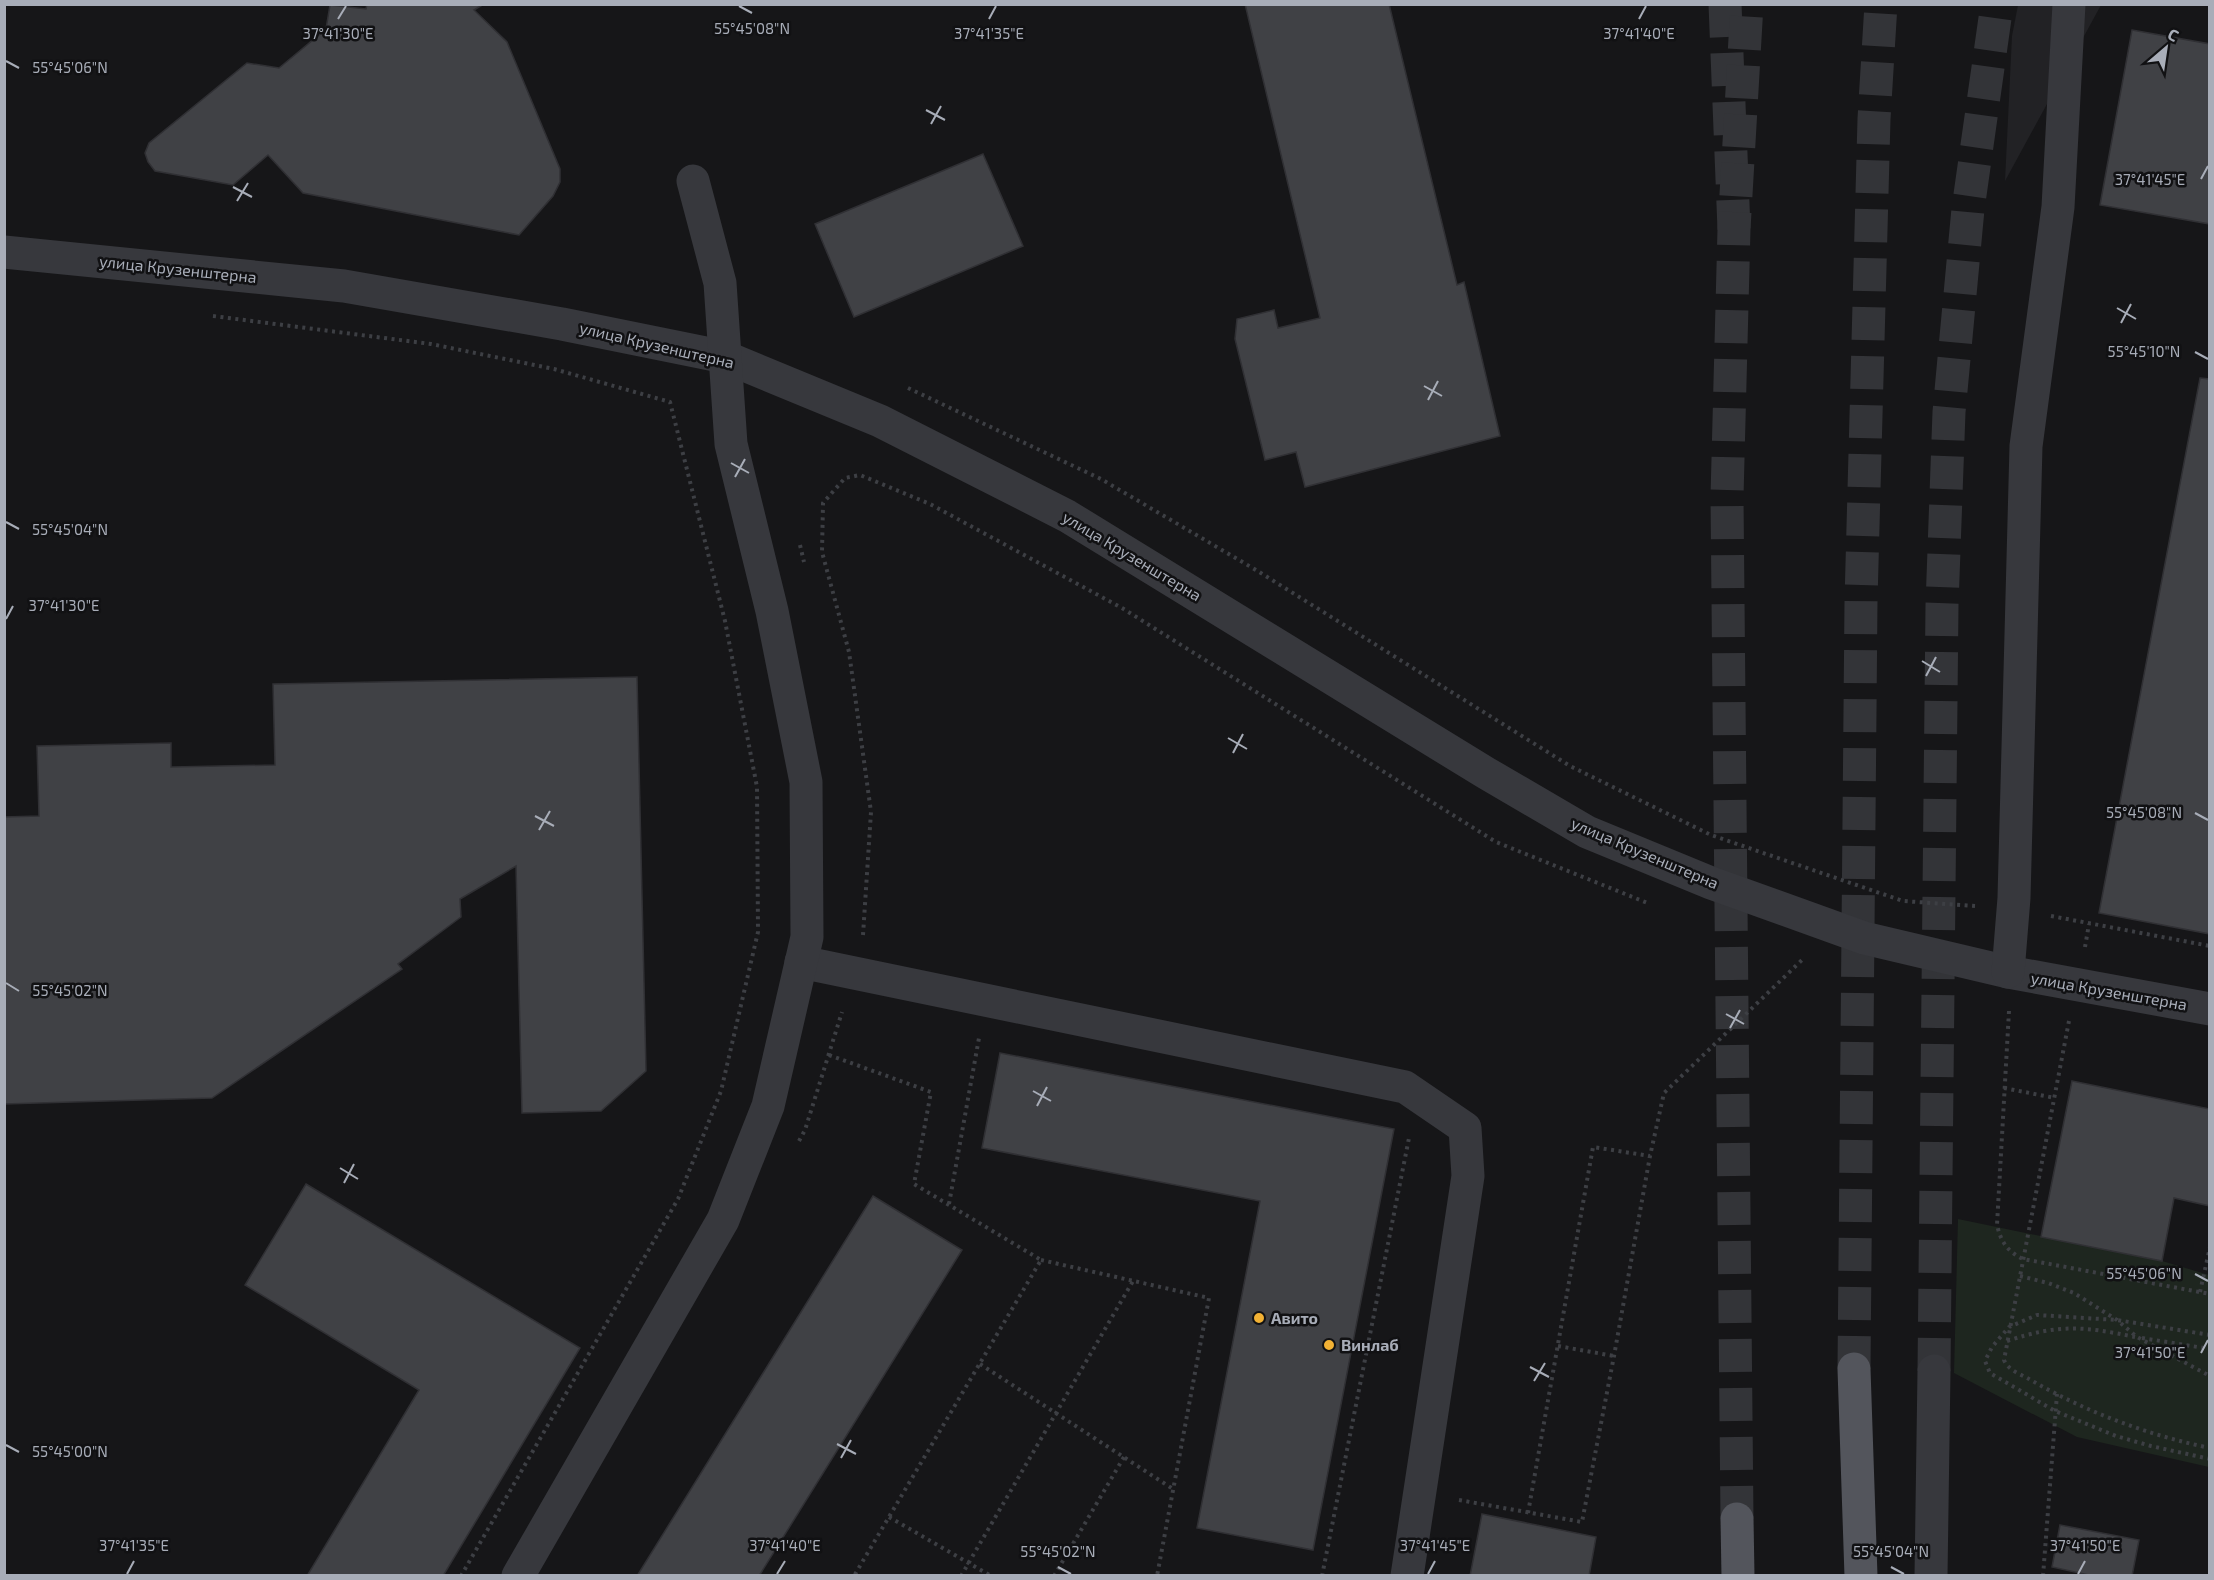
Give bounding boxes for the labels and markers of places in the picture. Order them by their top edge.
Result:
place label: Авито [1271,1308,1318,1327]
marker: Авито [1252,1311,1266,1325]
place label: Винлаб [1341,1335,1399,1354]
marker: Винлаб [1322,1338,1336,1352]

